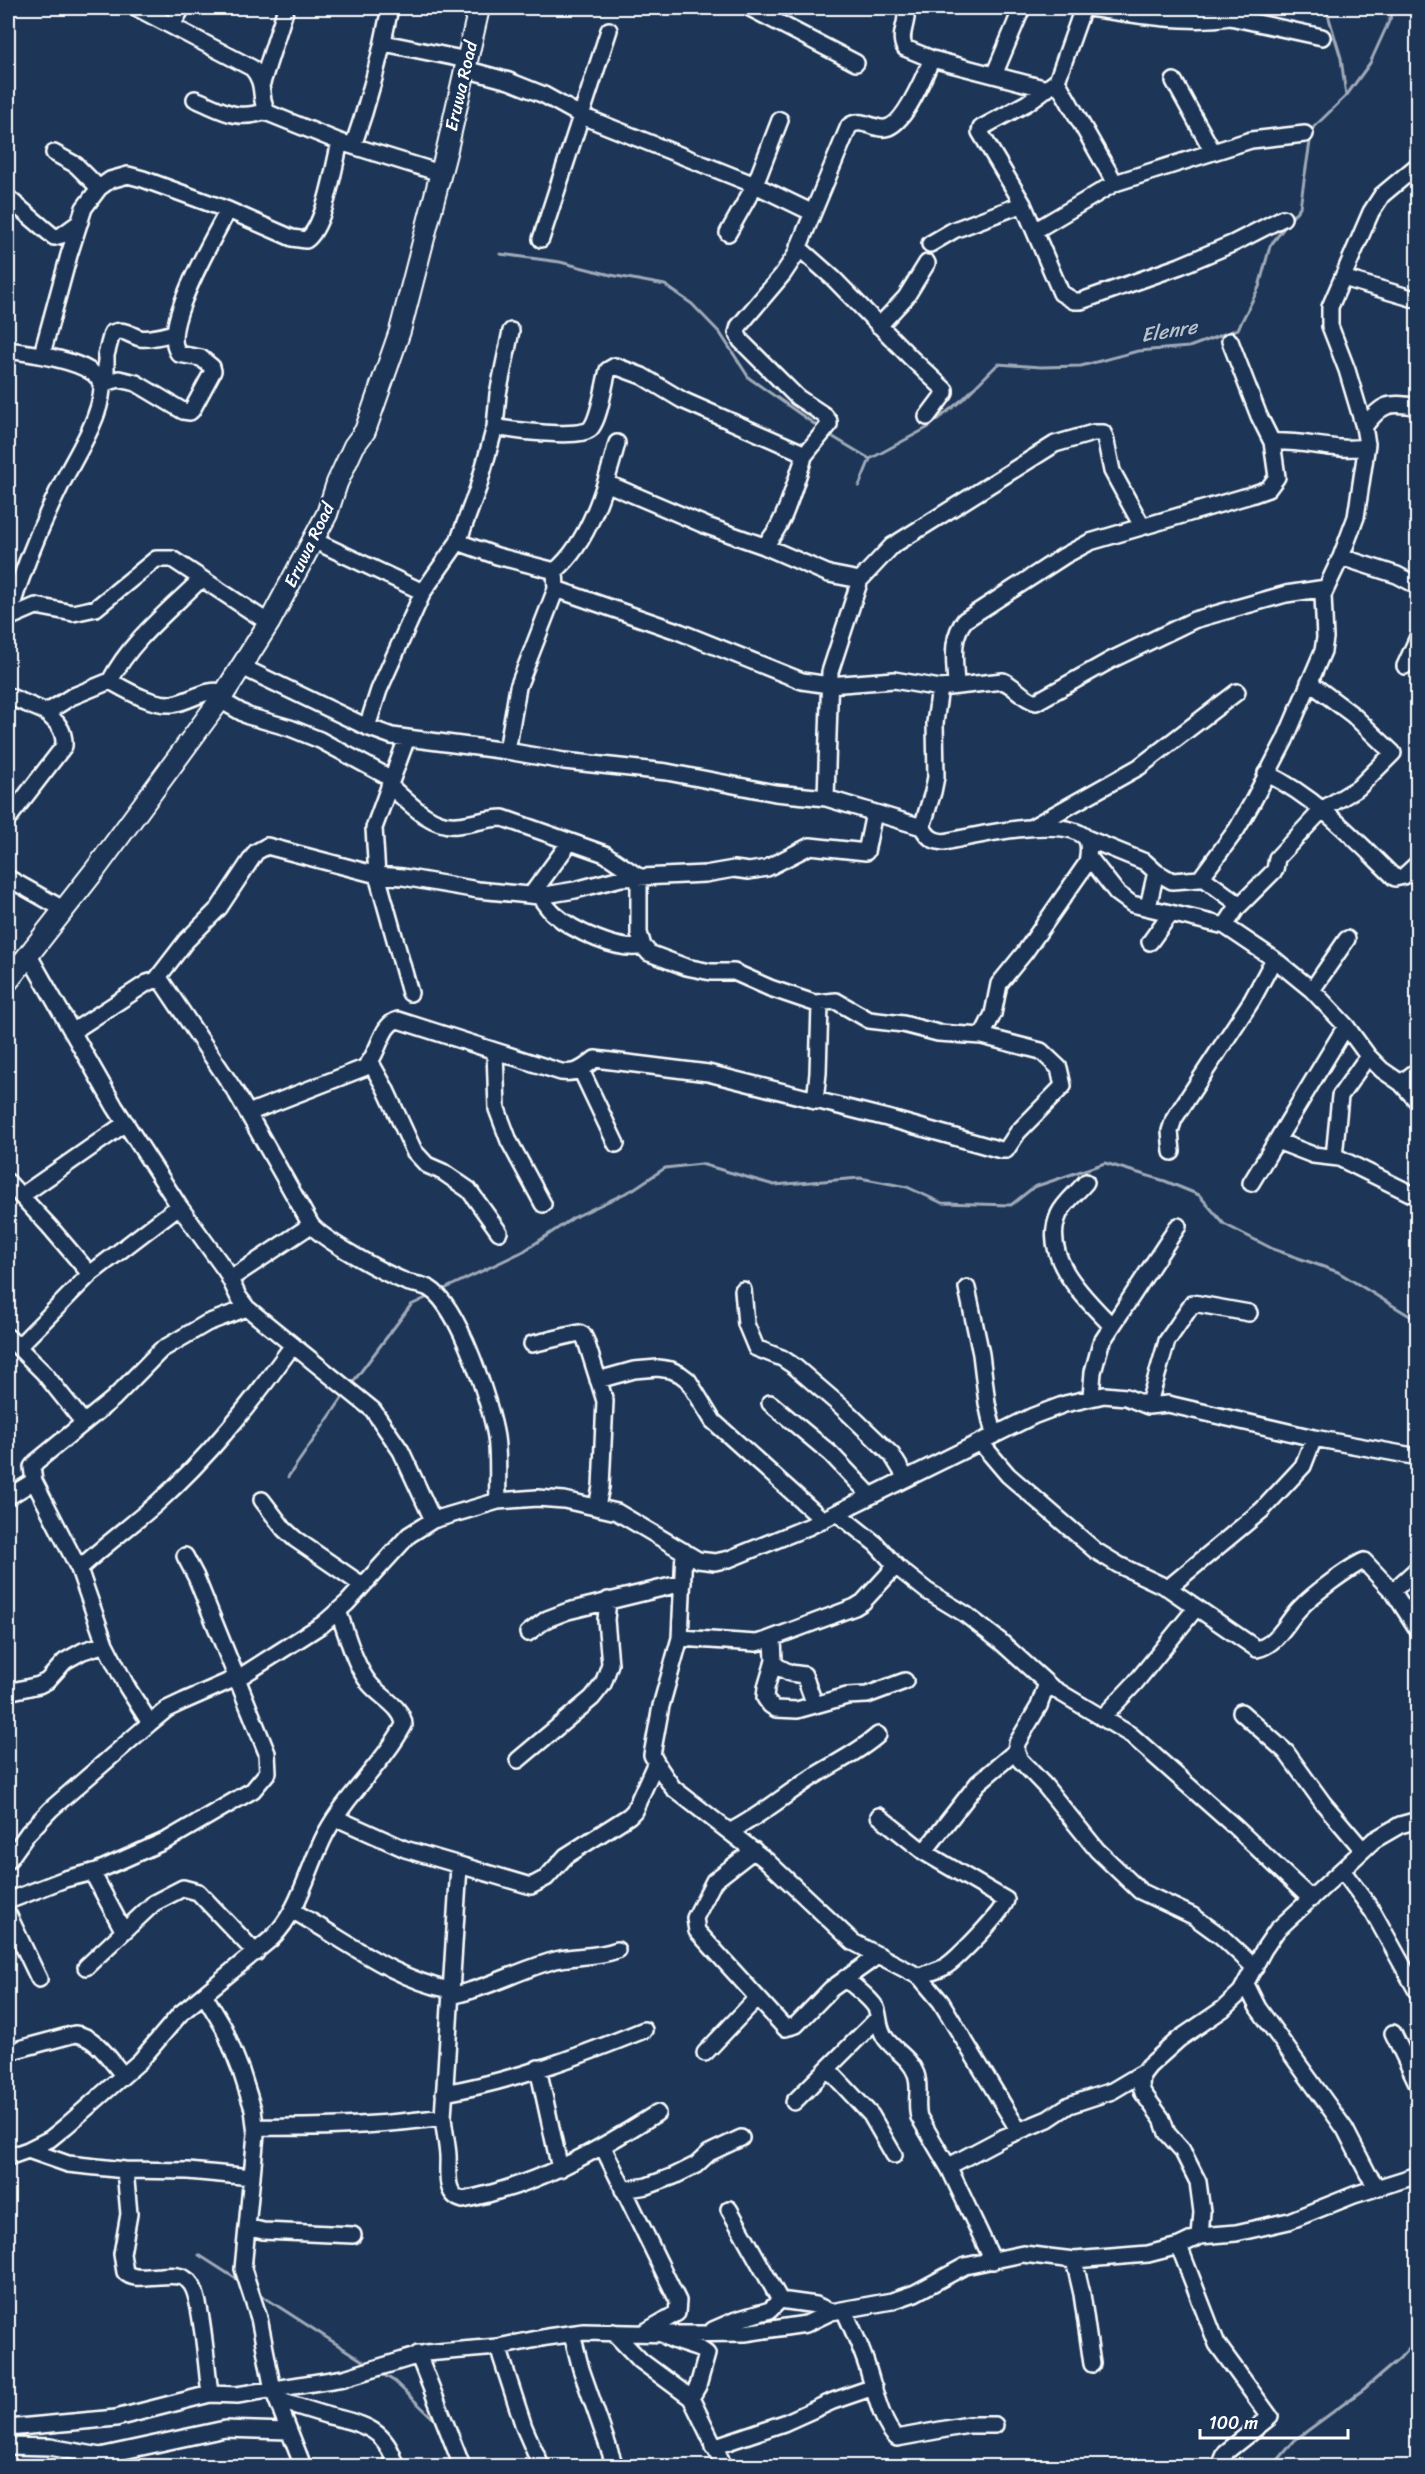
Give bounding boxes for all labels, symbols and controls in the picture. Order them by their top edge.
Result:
street label: Eruwa Road [435,36,487,134]
water label: Elenre [1138,309,1201,353]
street label: Eruwa Road [275,495,344,593]
scale bar [1200,2402,1348,2440]
text: 100 m [1209,2407,1258,2439]

